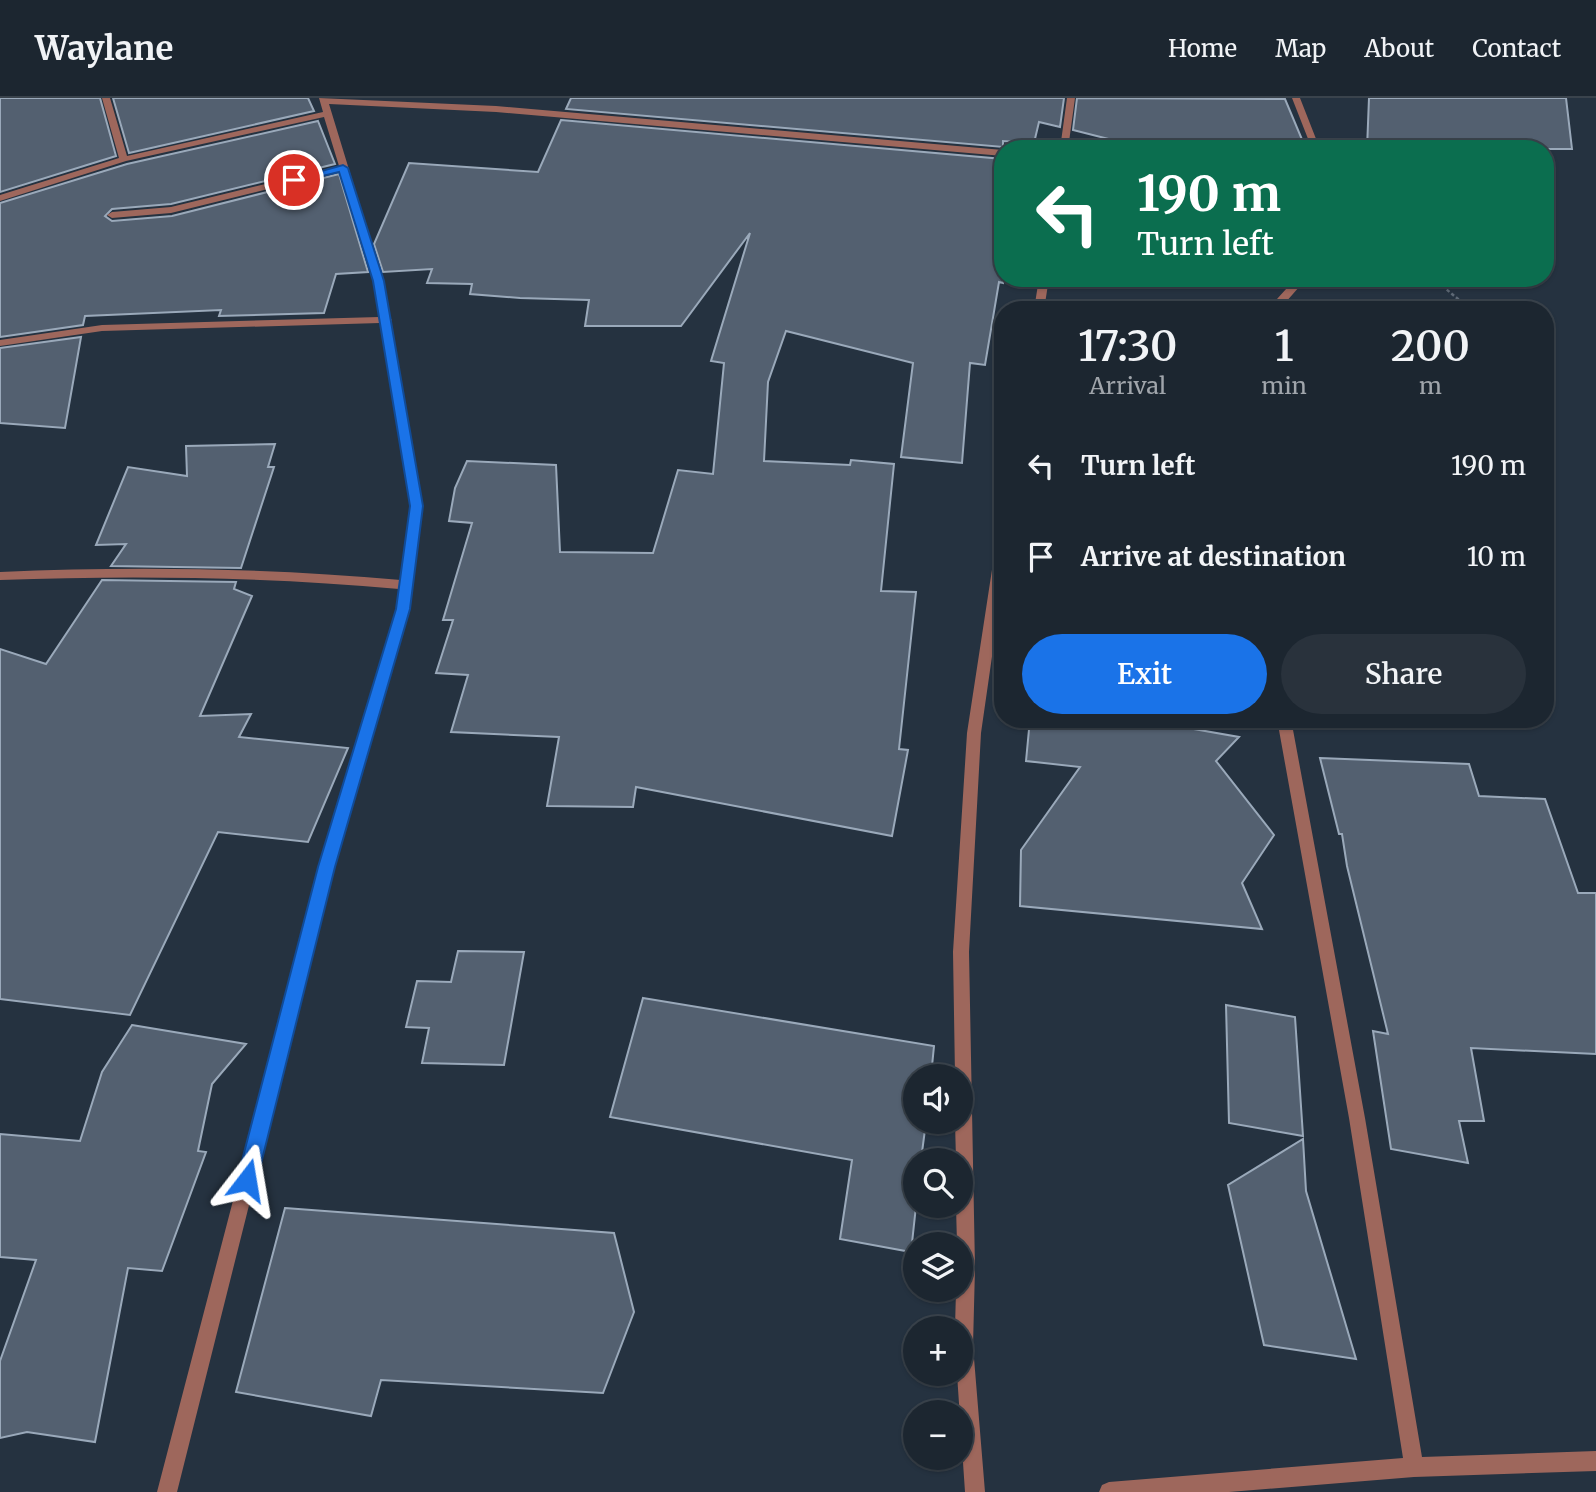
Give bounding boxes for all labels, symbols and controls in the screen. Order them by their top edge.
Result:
text: Waylane [35,28,173,69]
text: Home [1168,33,1237,64]
text: Map [1275,33,1326,64]
text: About [1364,33,1434,64]
text: Contact [1472,33,1561,64]
pin [264,150,324,210]
icon: arrive [275,161,313,199]
text: 190 m [1137,163,1281,224]
icon: left [1022,168,1113,259]
text: Turn left [1137,224,1274,264]
text: 17:30 [1078,320,1177,372]
text: 1 [1274,320,1294,372]
text: 200 [1391,320,1470,372]
text: Arrival [1089,371,1166,400]
text: min [1261,371,1307,400]
text: m [1419,371,1442,400]
icon: left [1022,447,1060,485]
text: Turn left [1081,449,1195,482]
text: 190 m [1451,449,1526,482]
icon: arrive [1022,538,1060,576]
text: Arrive at destination [1081,540,1346,573]
text: 10 m [1467,540,1526,573]
button: Exit [1022,634,1267,714]
button: Share [1281,634,1526,714]
map controls [903,1064,973,1470]
button: sound [903,1064,973,1134]
position arrow [210,1143,284,1217]
button: search [903,1148,973,1218]
button: layers [903,1232,973,1302]
button: + [903,1316,973,1386]
button: − [903,1400,973,1470]

